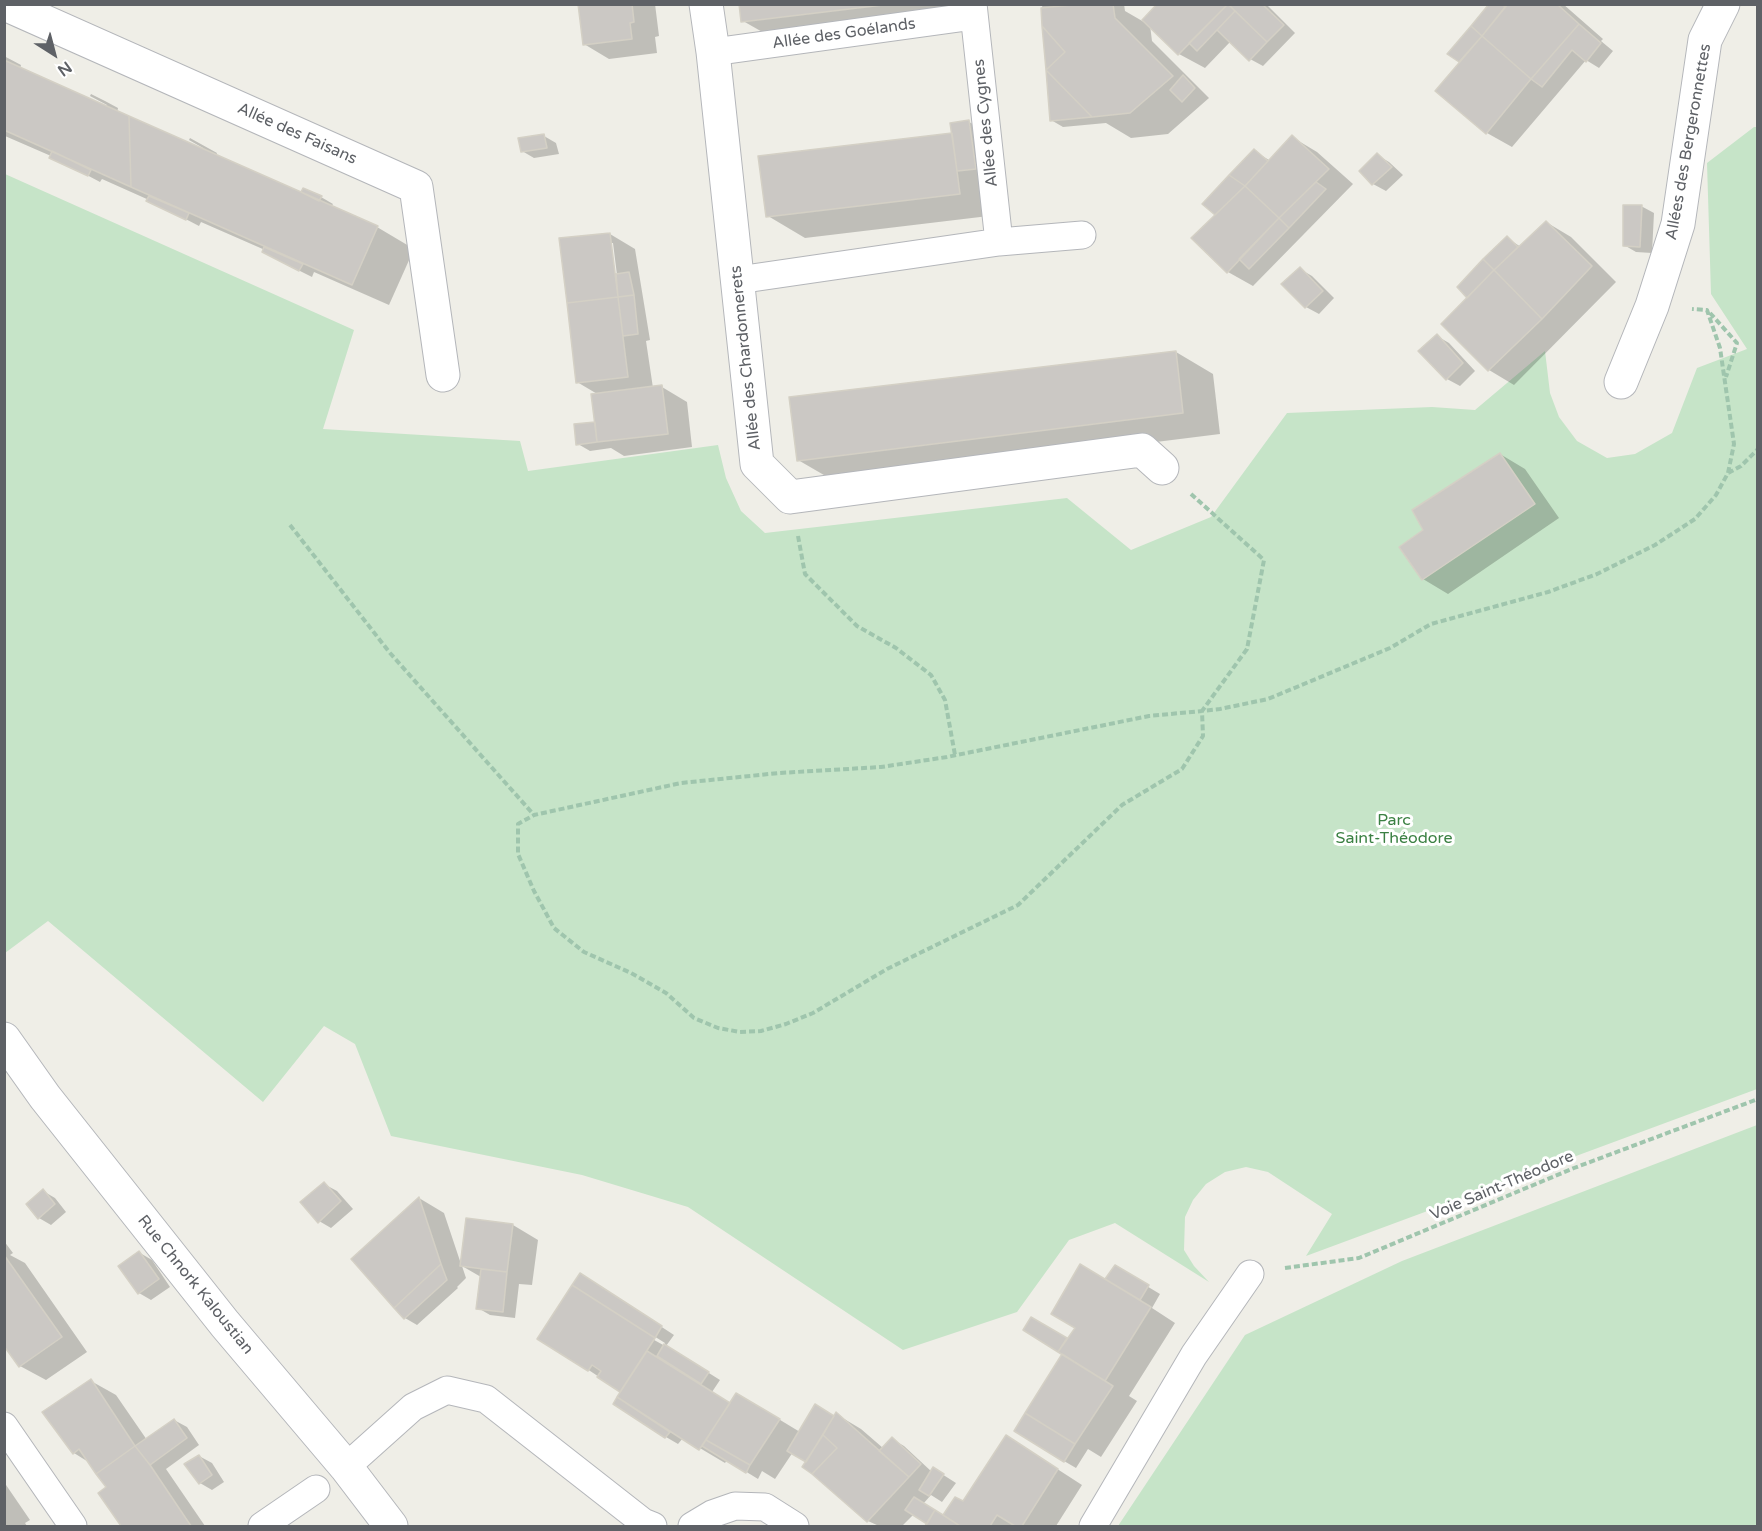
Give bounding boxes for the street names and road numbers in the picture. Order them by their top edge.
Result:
street label: Allée des Goélands [771,14,917,54]
street label: Allées des Bergeronnettes [1662,42,1716,242]
street label: Allée des Cygnes [970,58,1002,188]
street label: Allée des Faisans [234,99,360,169]
street label: Allée des Chardonnerets [727,265,765,451]
street label: Voie Saint-Théodore [1427,1147,1577,1225]
street label: Rue Chnork Kaloustian [133,1212,257,1358]

